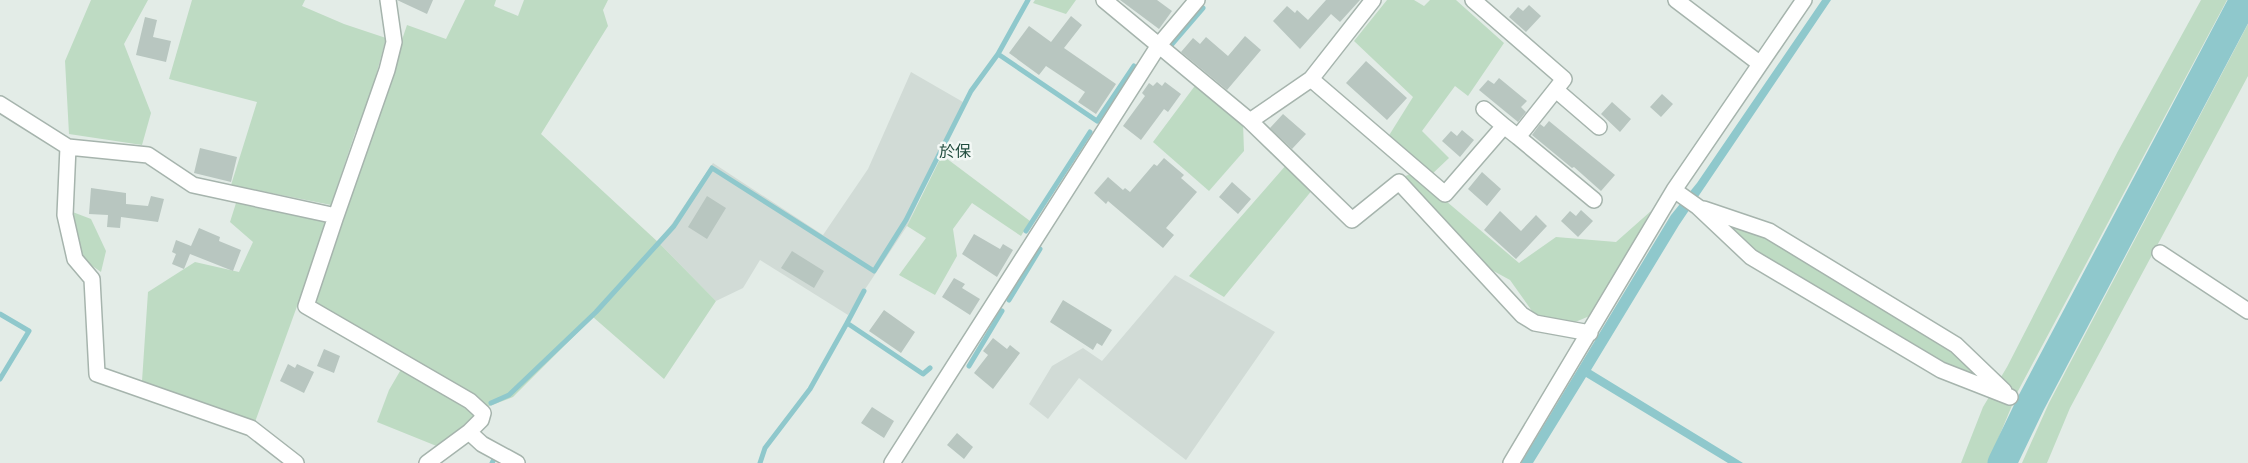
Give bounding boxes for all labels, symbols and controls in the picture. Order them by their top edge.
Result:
district label: 於保 [939,141,971,161]

